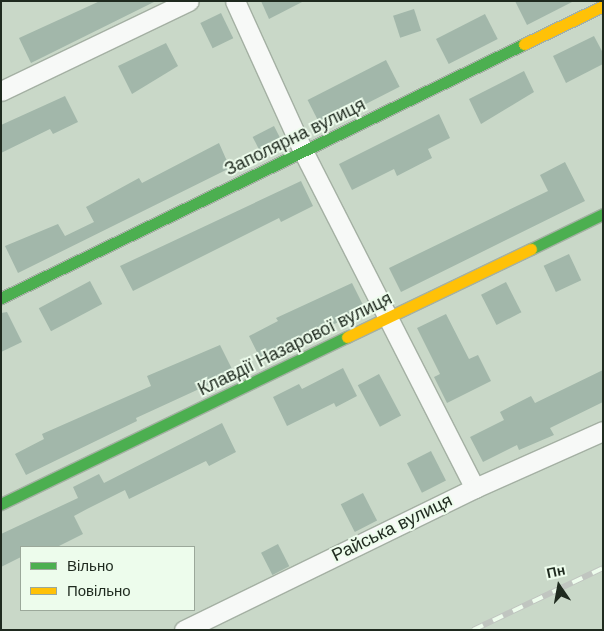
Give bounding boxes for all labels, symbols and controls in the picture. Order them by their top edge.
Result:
street label: Заполярна вулиця [221,94,369,180]
street label: Клавдії Назарової вулиця [194,288,396,400]
street label: Райська вулиця [328,490,456,566]
legend [20,546,195,611]
text: Вільно [67,556,114,576]
north arrow [534,561,584,611]
text: Пн [545,561,567,582]
text: Повільно [67,581,131,601]

